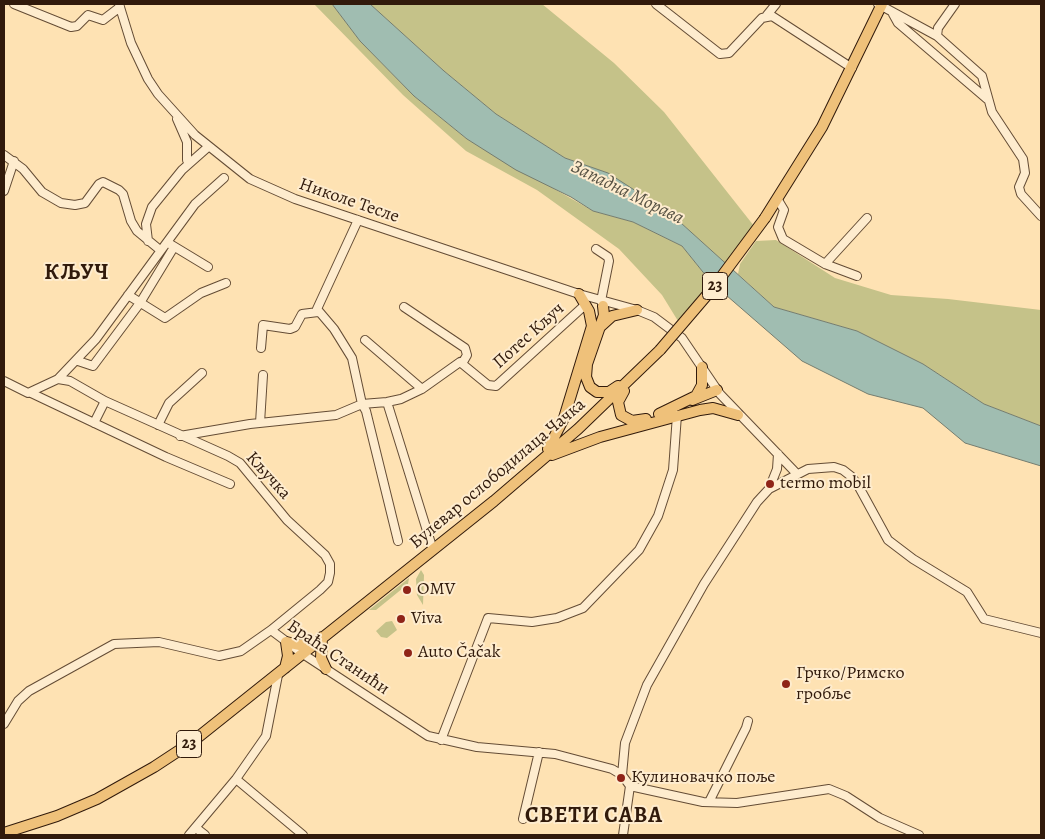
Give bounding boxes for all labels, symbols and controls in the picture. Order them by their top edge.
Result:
water label: Западна Морава [567,156,687,230]
street label: Николе Тесле [296,174,402,228]
district label: КЉУЧ [44,261,110,287]
road number: 23 [702,272,728,300]
street label: Потес Кључ [489,298,569,374]
street label: Булевар ослободилаца Чачка [406,394,590,554]
street label: Кључка [241,448,295,504]
place label: termo mobil [780,473,871,495]
marker: termo mobil [764,478,776,490]
place label: OMV [417,579,456,601]
marker: OMV [401,584,413,596]
place label: Viva [411,608,442,630]
marker: Viva [395,613,407,625]
street label: Браћа Станићи [283,616,393,700]
place label: Auto Čačak [418,642,501,664]
marker: Auto Čačak [402,647,414,659]
place label: Грчко/Римско гробље [796,663,904,706]
marker: Грчко/Римско гробље [780,678,792,690]
road number: 23 [176,731,202,758]
place label: Кулиновачко поље [631,767,775,789]
marker: Кулиновачко поље [615,772,627,784]
district label: СВЕТИ САВА [524,804,664,830]

